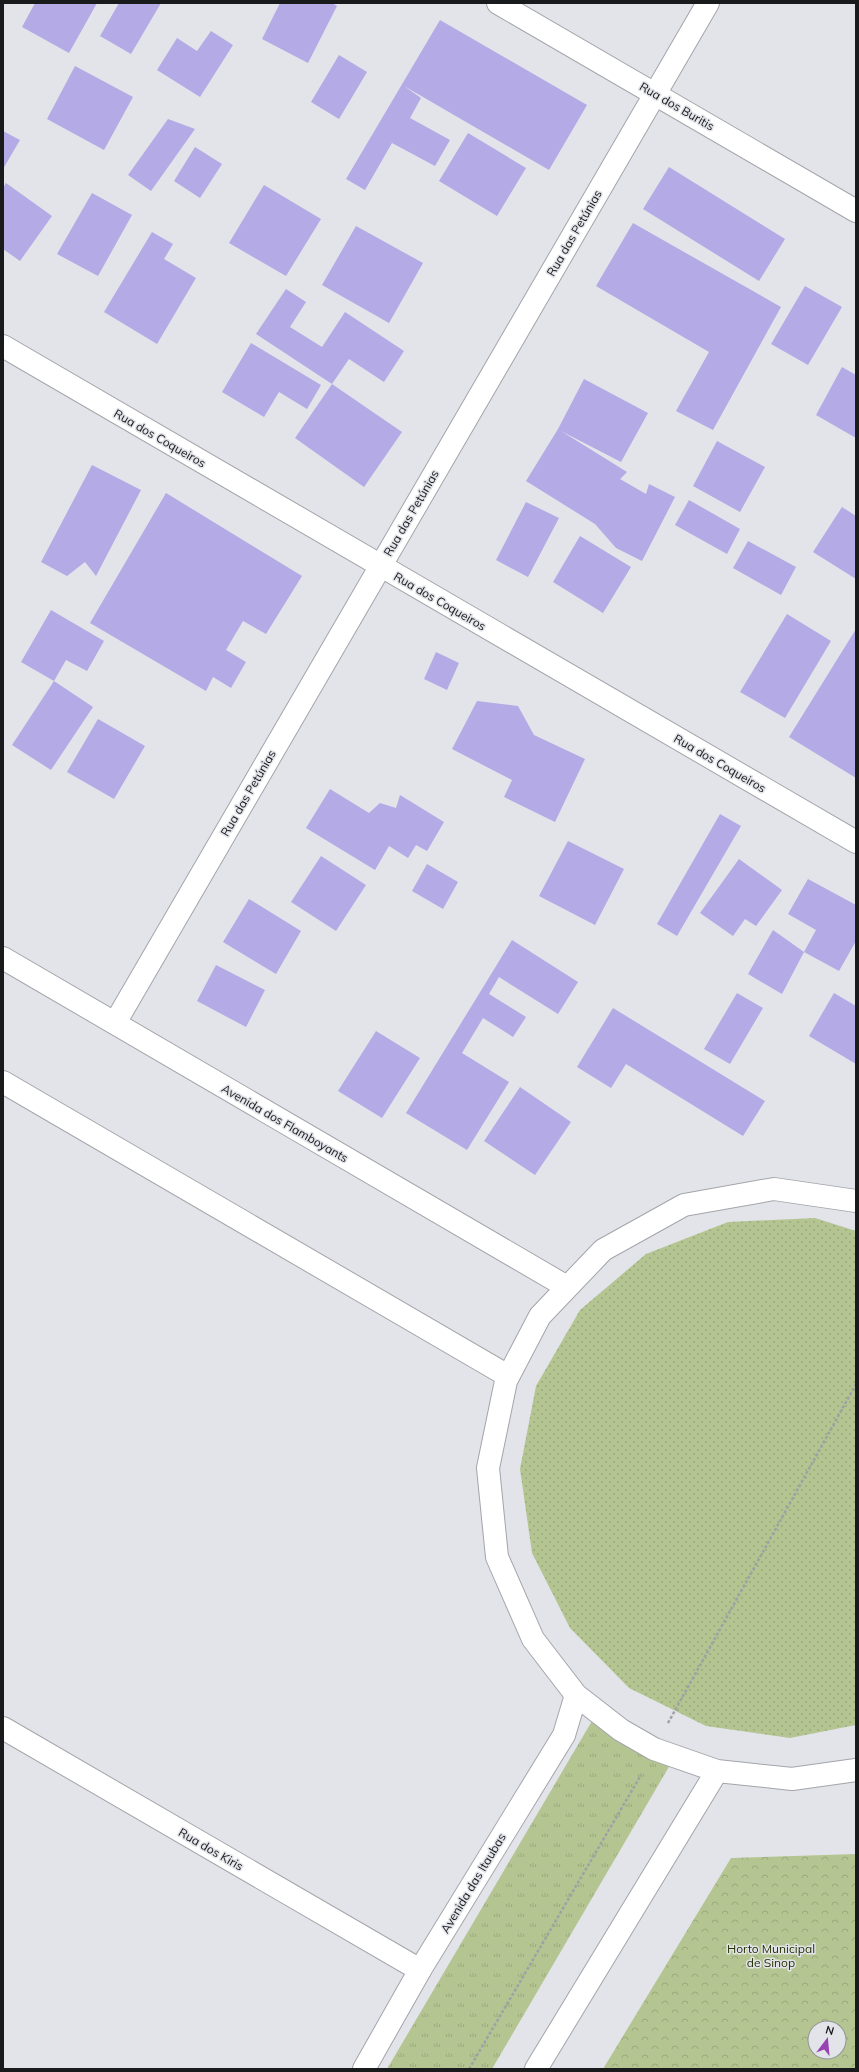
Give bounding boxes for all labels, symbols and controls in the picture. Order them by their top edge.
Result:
street label: Rua dos Buritis [637,79,717,134]
street label: Rua das Petúnias [543,187,605,279]
street label: Rua dos Coqueiros [111,406,209,470]
street label: Rua das Petúnias [380,467,442,559]
street label: Rua dos Coqueiros [391,569,489,633]
street label: Rua dos Coqueiros [671,731,769,795]
street label: Rua das Petúnias [217,747,279,839]
street label: Avenida dos Flamboyants [219,1081,351,1165]
street label: Rua dos Kiris [176,1824,246,1874]
street label: Avenida das Itaubas [437,1830,509,1936]
park label: Horto Municipal de Sinop [727,1941,815,1970]
north arrow [807,2020,847,2060]
text: N [824,2023,836,2038]

